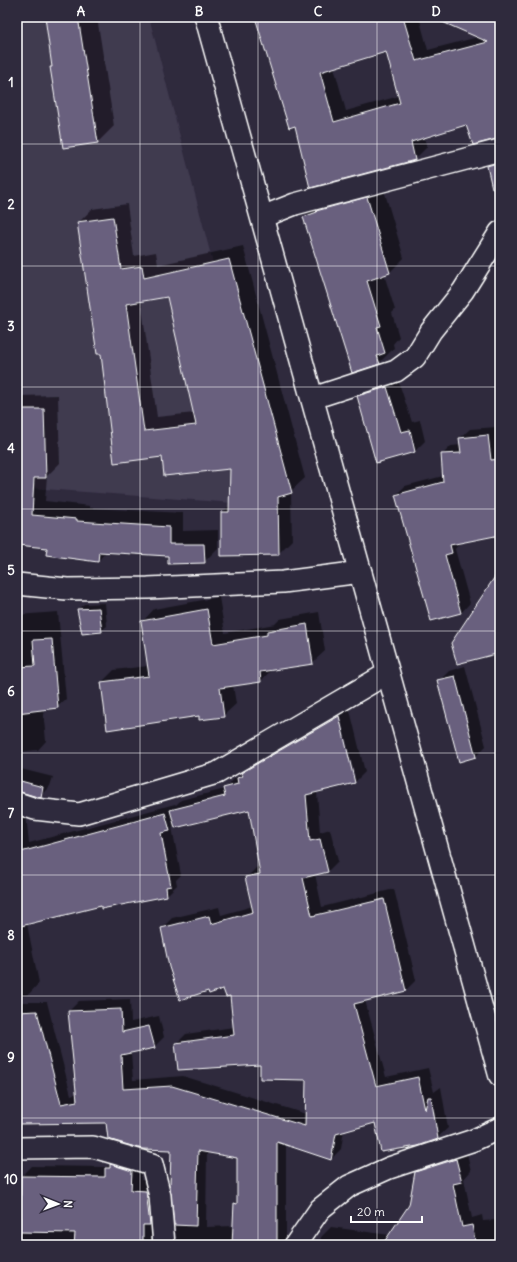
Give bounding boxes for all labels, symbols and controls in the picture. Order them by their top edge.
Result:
text: A [77,3,86,20]
text: B [195,3,204,20]
text: C [314,3,323,20]
text: D [431,3,441,20]
text: 1 [8,74,14,91]
text: 2 [7,196,15,213]
text: 3 [7,318,15,335]
text: 4 [7,440,15,457]
text: 5 [7,562,15,579]
text: 6 [7,683,15,700]
text: 7 [8,805,15,822]
text: 8 [7,927,15,944]
text: 9 [7,1049,15,1066]
text: 10 [4,1171,18,1188]
north arrow [38,1184,78,1224]
scale bar [351,1198,422,1224]
text: N [61,1200,75,1208]
text: 20 m [357,1204,385,1219]

